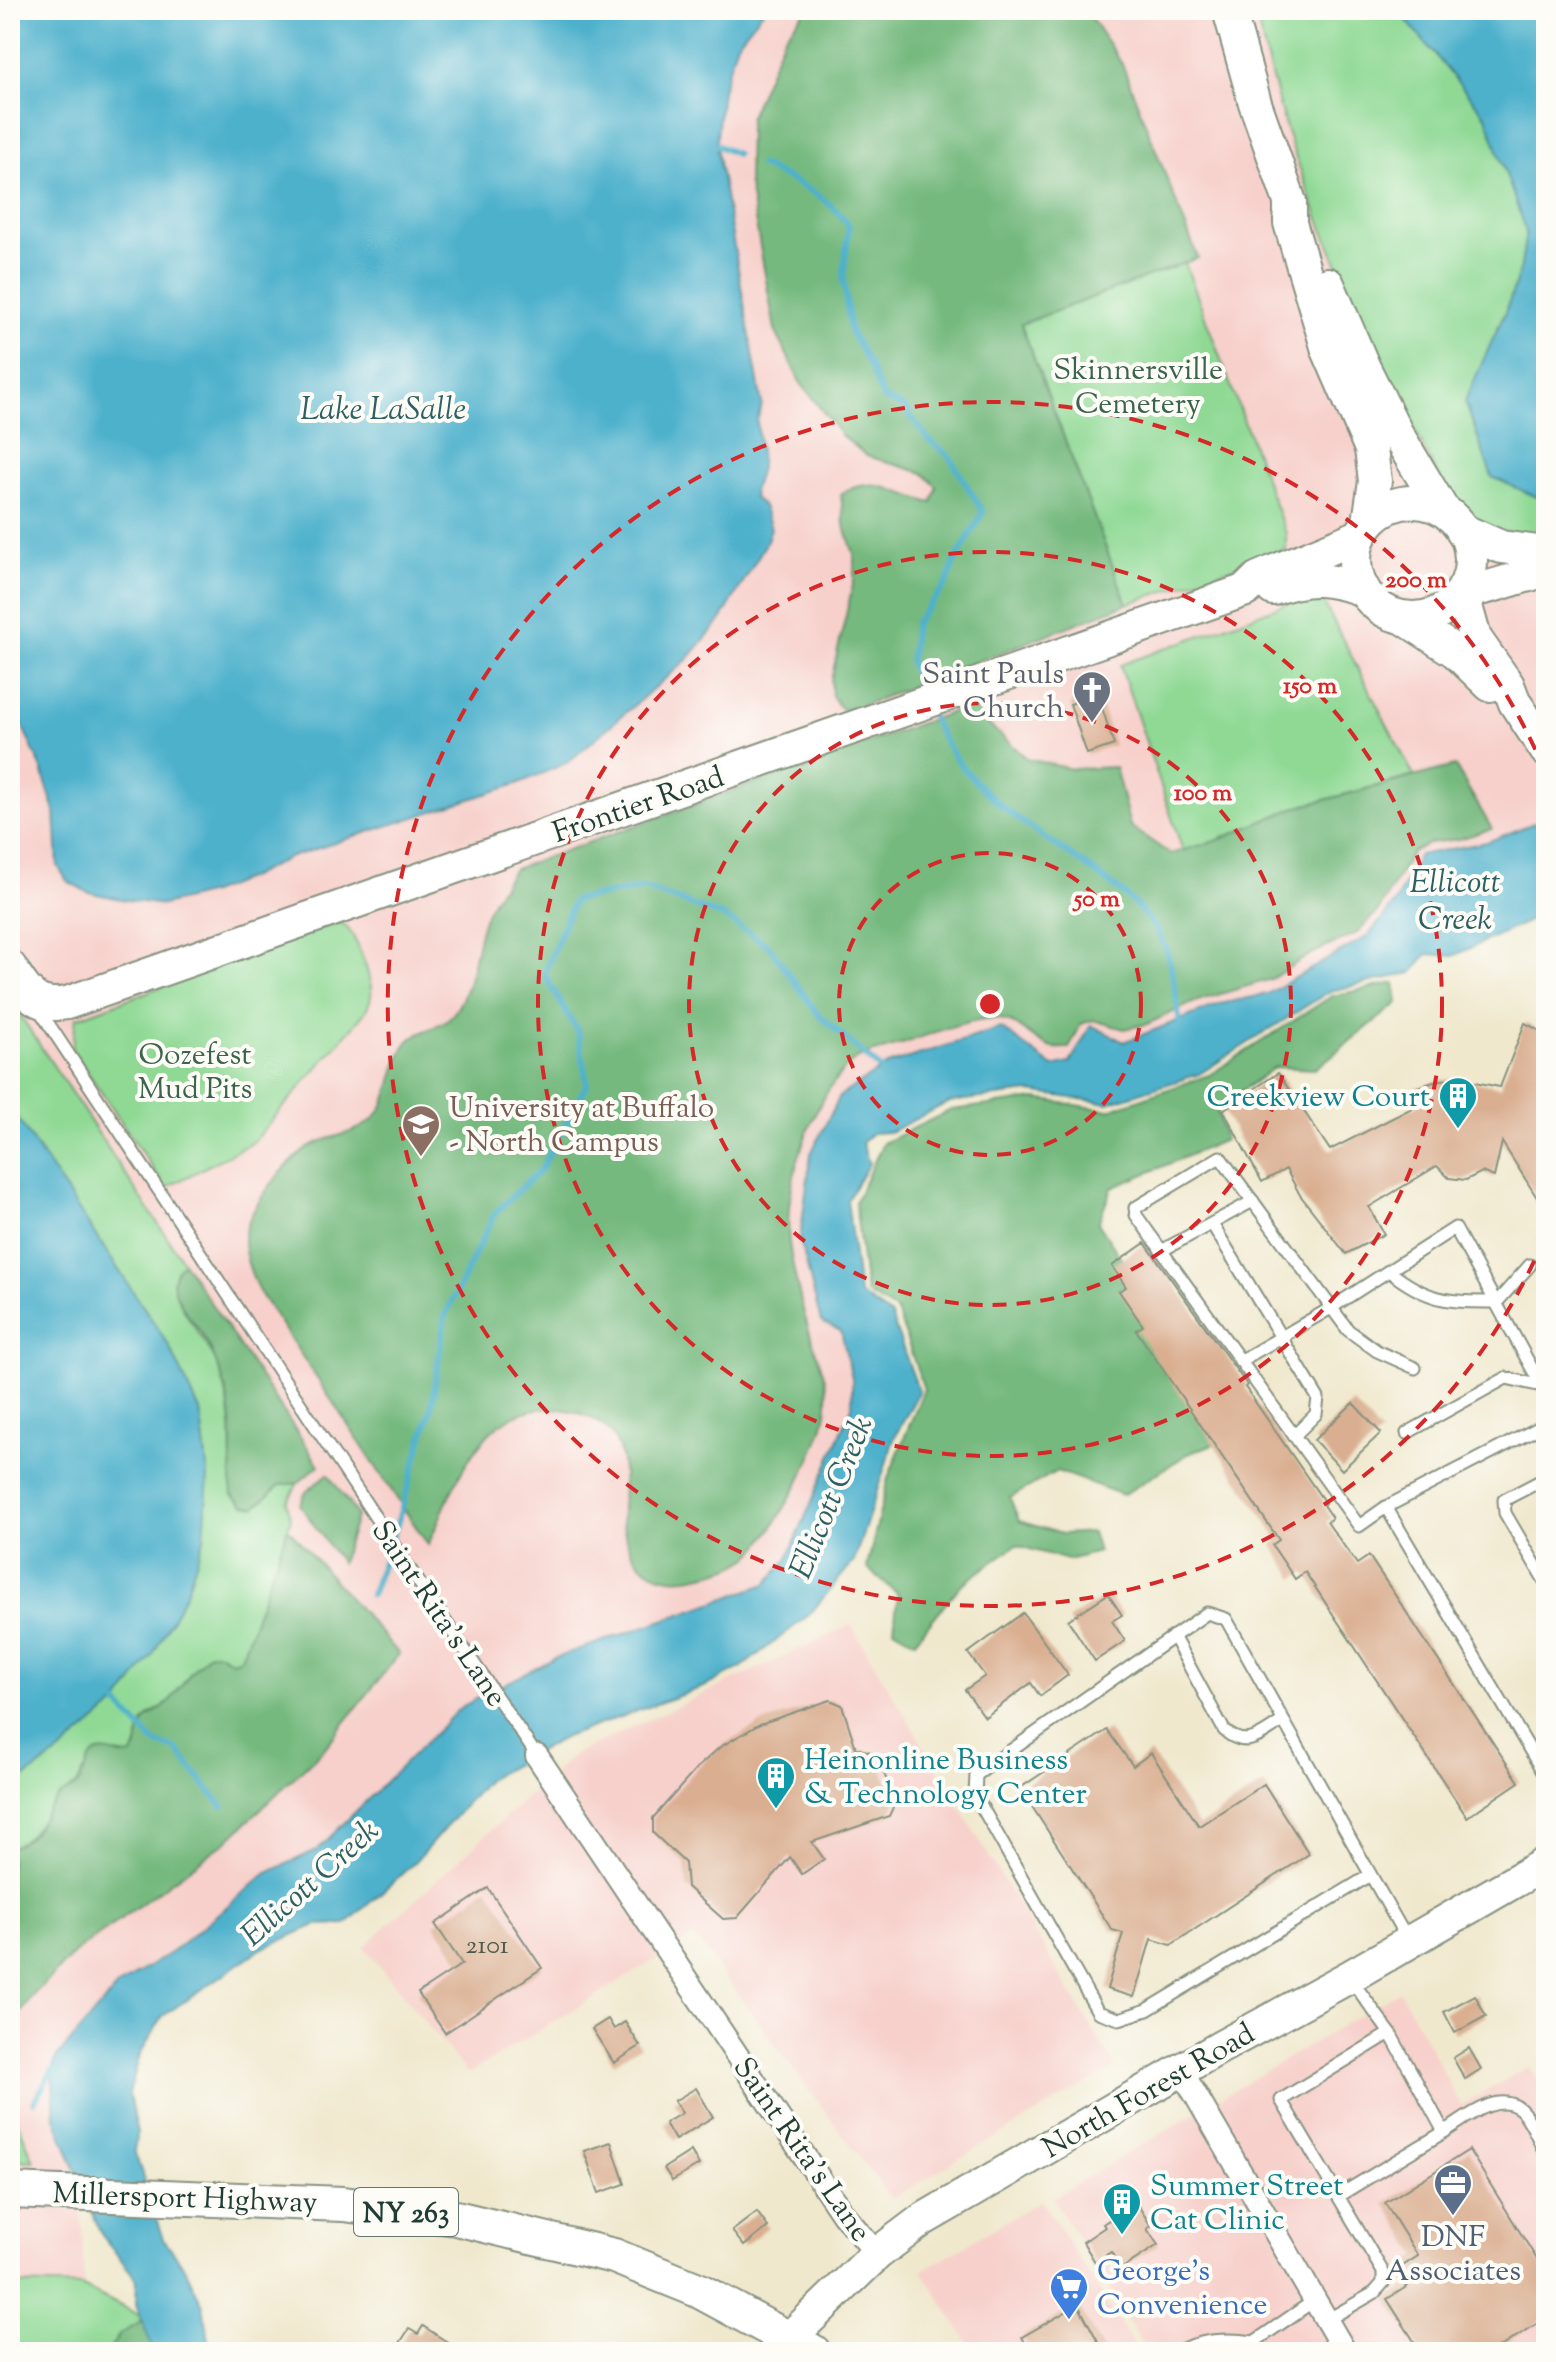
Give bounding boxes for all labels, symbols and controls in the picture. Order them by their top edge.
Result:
park label: Skinnersville Cemetery [1053,350,1223,427]
water label: Lake LaSalle [300,388,466,434]
text: 200 m [1385,564,1447,598]
place label: Saint Pauls Church [922,654,1064,731]
church icon: Saint Pauls Church [1071,669,1113,724]
text: 150 m [1283,670,1337,704]
street label: Frontier Road [547,757,730,856]
text: 100 m [1174,777,1232,811]
water label: Ellicott Creek [1410,861,1500,944]
text: 50 m [1072,883,1120,917]
centre of rings [976,990,1004,1018]
park label: Oozefest Mud Pits [138,1035,252,1112]
building icon: Creekview Court [1437,1075,1479,1130]
place label: Creekview Court [1206,1077,1430,1120]
place label: University at Buffalo - North Campus [449,1088,714,1165]
school or university icon: University at Buffalo - North Campus [400,1103,442,1158]
water label: Ellicott Creek [779,1410,886,1586]
street label: Saint Rita's Lane [360,1513,516,1716]
place label: Heinonline Business & Technology Center [804,1740,1087,1817]
building icon: Heinonline Business & Technology Center [755,1755,797,1810]
water label: Ellicott Creek [232,1810,390,1959]
house number: 2101 [465,1928,509,1965]
street label: North Forest Road [1035,2014,1264,2171]
street label: Saint Rita's Lane [721,2049,881,2251]
office icon: DNF Associates [1432,2162,1474,2217]
place label: Summer Street Cat Clinic [1150,2166,1344,2243]
street label: Millersport Highway [52,2173,318,2226]
building icon: Summer Street Cat Clinic [1101,2181,1143,2236]
road number: NY 263 [354,2188,458,2236]
place label: DNF Associates [1385,2217,1521,2294]
place label: George's Convenience [1097,2251,1267,2328]
supermarket icon: George's Convenience [1048,2266,1090,2321]

